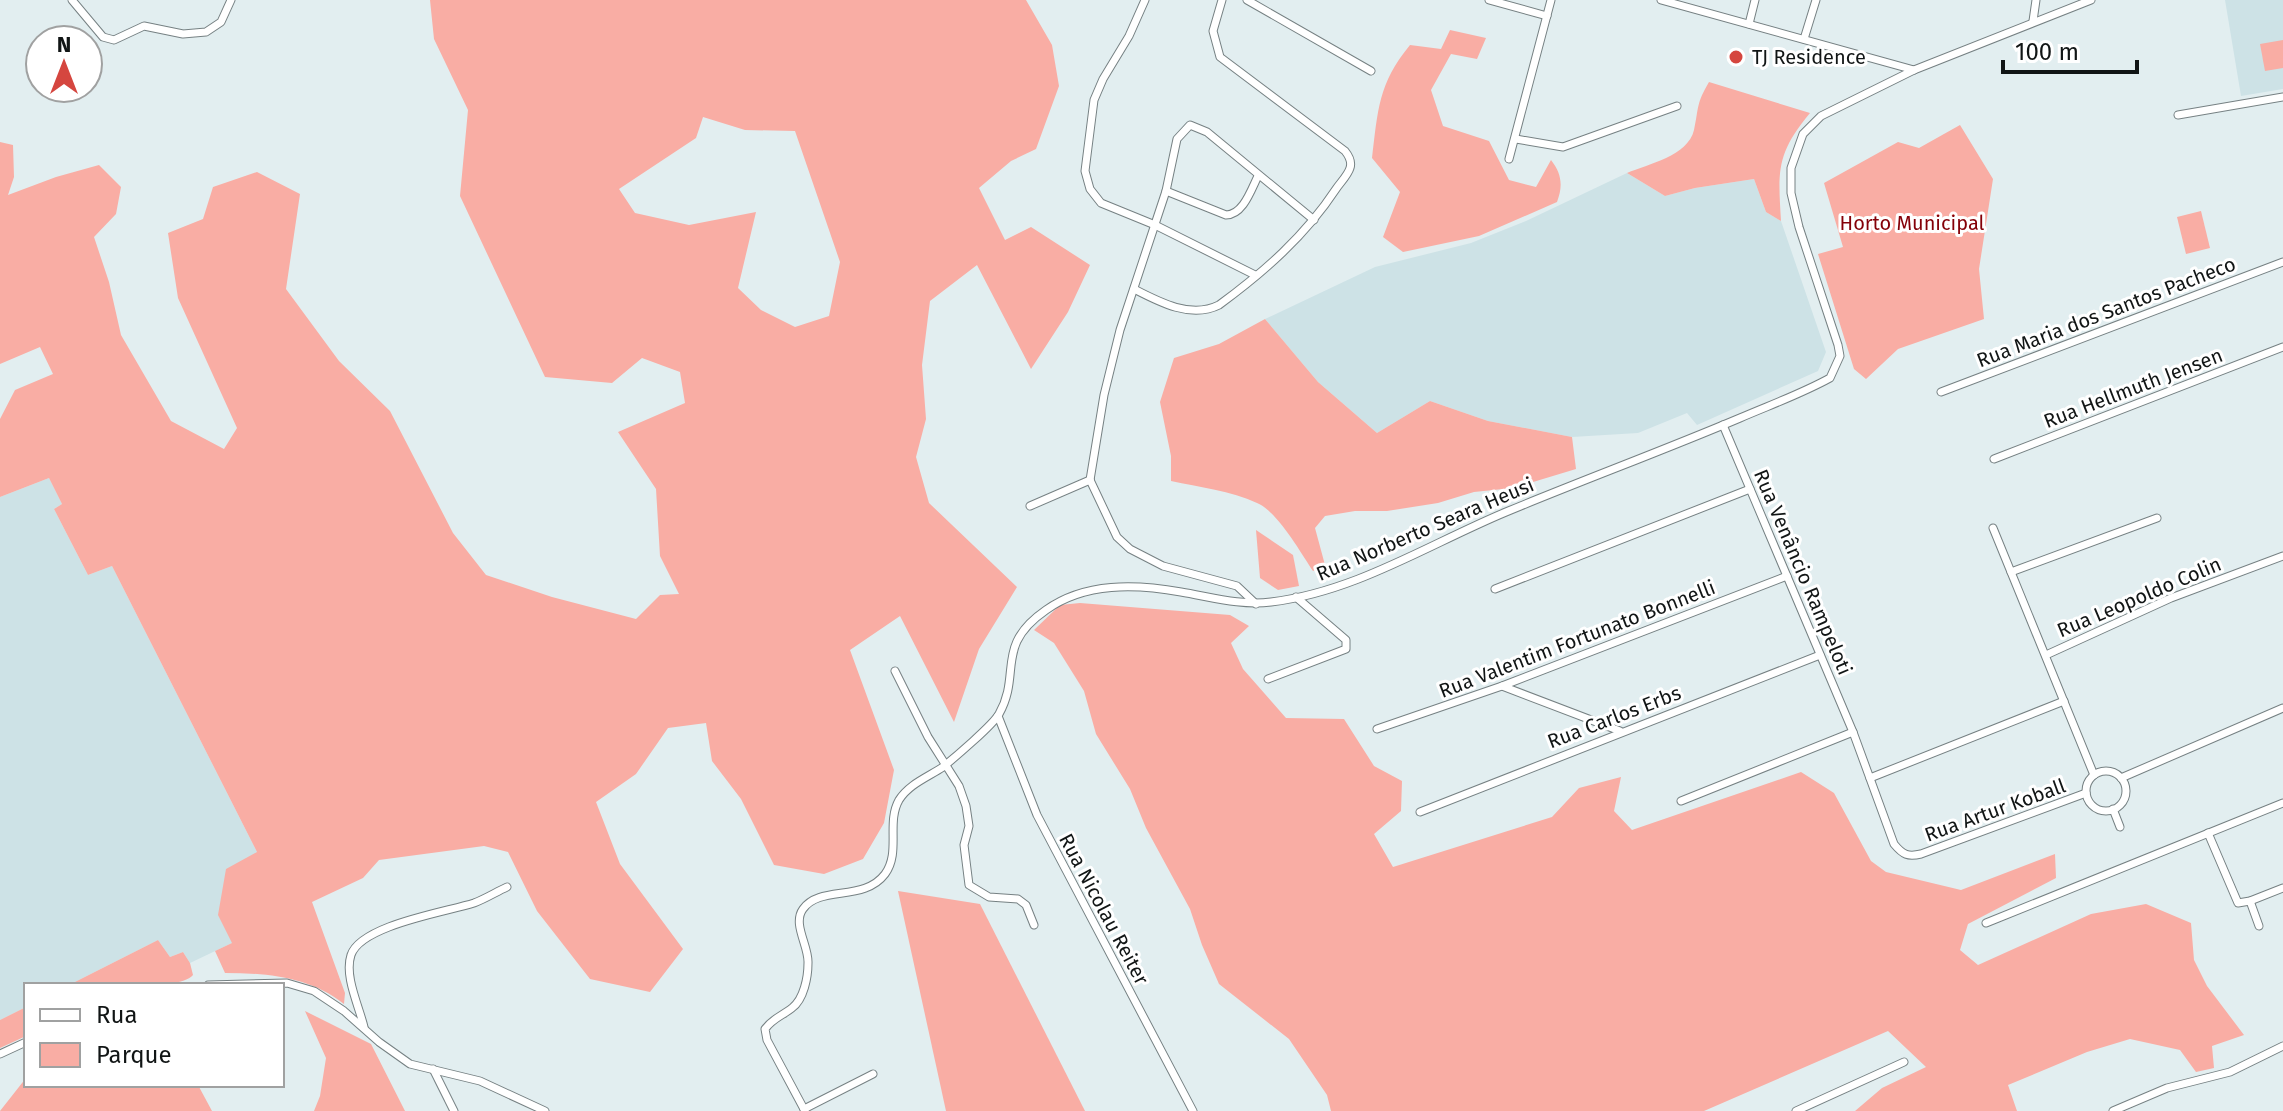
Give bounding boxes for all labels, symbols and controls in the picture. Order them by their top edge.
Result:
north arrow [24,24,104,104]
scale bar [2003,24,2137,74]
text: N [57,31,71,58]
text: 100 m [2015,38,2079,66]
place label: TJ Residence [1752,45,1866,69]
marker: TJ Residence [1727,48,1745,66]
park label: Horto Municipal [1840,211,1985,235]
street label: Rua Maria dos Santos Pacheco [1973,251,2239,373]
street label: Rua Hellmuth Jensen [2040,343,2226,433]
street label: Rua Venâncio Rampeloti [1749,466,1857,678]
street label: Rua Norberto Seara Heusi [1313,472,1537,586]
street label: Rua Leopoldo Colin [2053,552,2225,642]
street label: Rua Valentim Fortunato Bonnelli [1435,575,1719,703]
street label: Rua Carlos Erbs [1544,681,1684,753]
street label: Rua Artur Koball [1921,773,2069,847]
street label: Rua Nicolau Reiter [1054,829,1154,989]
legend [24,983,284,1087]
text: Rua [96,1001,138,1029]
text: Parque [96,1041,172,1069]

